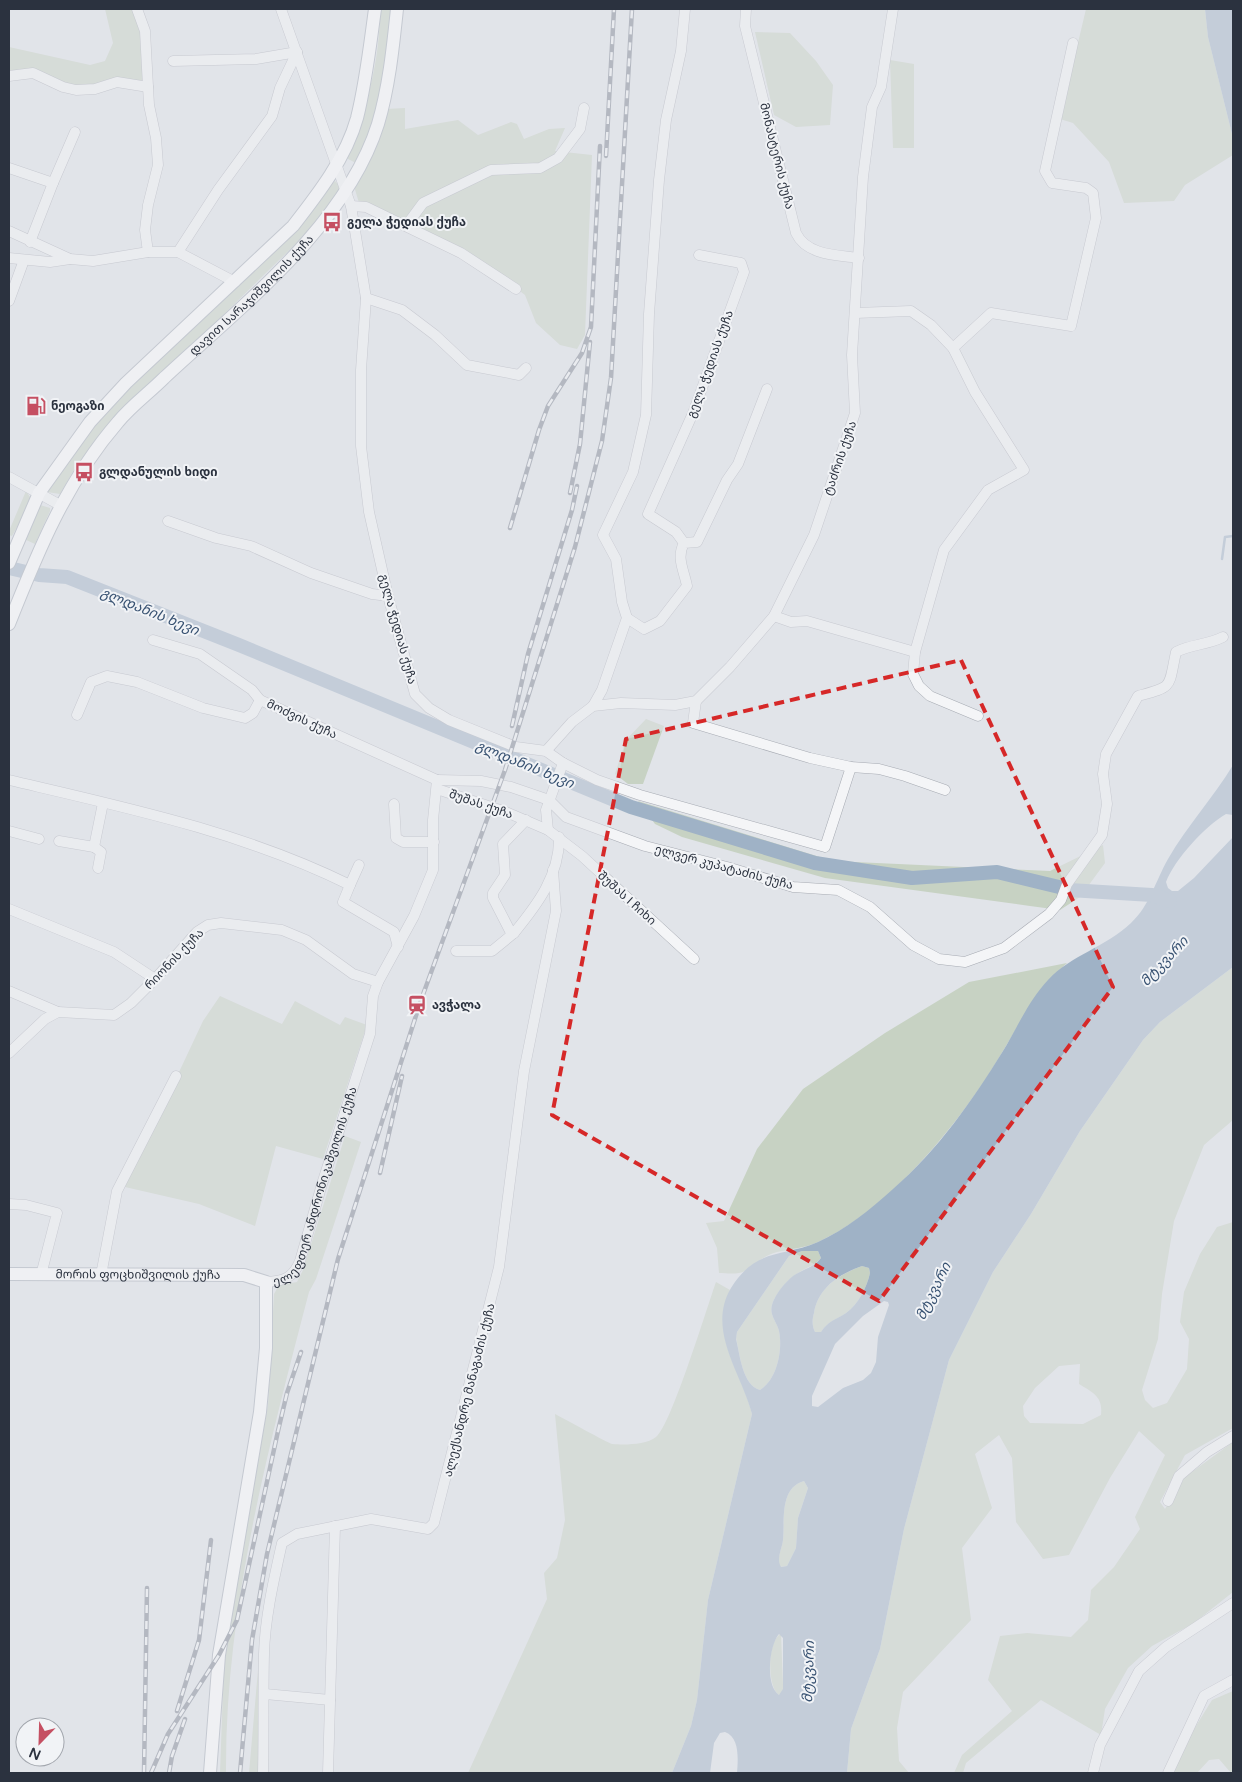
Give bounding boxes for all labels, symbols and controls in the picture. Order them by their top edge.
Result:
street label: მონასტერის ქუჩა [757,101,797,211]
bus stop icon: გელა ჭედიას ქუჩა [321,211,343,233]
place label: გელა ჭედიას ქუჩა [347,215,466,230]
street label: დავით სარაჯიშვილის ქუჩა [187,232,316,359]
street label: გელა ჭედიას ქუჩა [684,308,737,420]
fuel station icon: ნეოგაზი [25,395,47,417]
place label: ნეოგაზი [51,399,105,413]
street label: ტაძრის ქუჩა [821,419,859,497]
bus stop icon: გლდანულის ხიდი [73,461,95,483]
place label: გლდანულის ხიდი [99,465,217,480]
street label: გელა ჭედიას ქუჩა [376,572,419,686]
water label: გლდანის ხევი [98,584,202,639]
street label: მოძვის ქუჩა [265,697,339,741]
water label: გლდანის ხევი [473,737,577,792]
street label: შუშას ქუჩა [447,787,515,821]
street label: ელვერ კუპატაძის ქუჩა [653,842,795,893]
street label: შუშას I ჩიხი [595,868,659,928]
street label: რიონის ქუჩა [142,926,206,992]
water label: მტკვარი [1137,932,1192,990]
station icon: ავჭალა [406,994,428,1016]
place label: ავჭალა [432,998,481,1013]
street label: ელეფთერ ანდრონიკაშვილის ქუჩა [272,1085,360,1288]
water label: მტკვარი [912,1259,955,1323]
street label: მორის ფოცხიშვილის ქუჩა [55,1267,221,1283]
street label: ალექსანდრე მანაგაძის ქუჩა [441,1302,498,1479]
water label: მტკვარი [799,1640,818,1703]
north arrow [15,1717,65,1767]
text: N [27,1743,44,1764]

